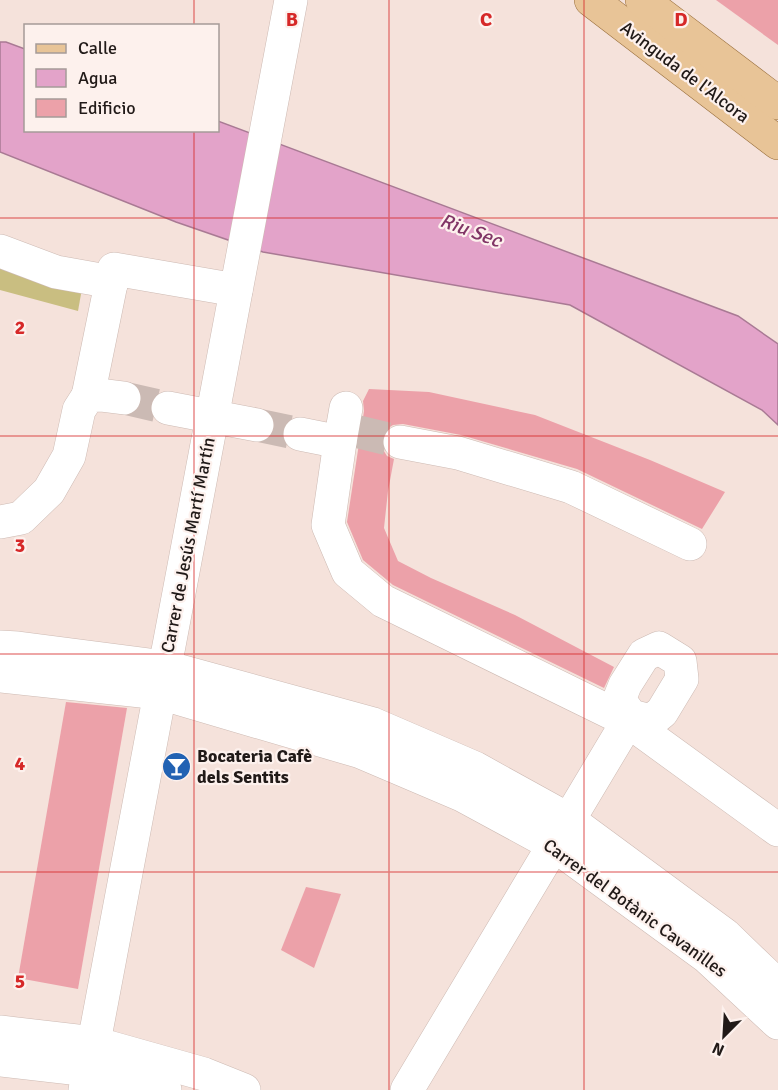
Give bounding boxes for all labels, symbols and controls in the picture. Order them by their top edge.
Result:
text: B [286,7,298,32]
text: C [480,7,492,32]
text: D [674,7,688,32]
street label: Avinguda de l'Alcora [616,16,754,128]
legend [24,24,219,132]
text: Calle [78,37,117,59]
text: Agua [78,67,117,89]
text: Edificio [78,97,136,119]
water label: Riu Sec [437,208,506,254]
text: 2 [15,315,25,340]
street label: Carrer de Jesús Martí Martín [156,435,220,655]
text: 3 [15,533,25,558]
place label: Bocateria Cafè dels Sentits [197,745,312,788]
bar icon: Bocateria Cafè dels Sentits [160,750,192,782]
text: 4 [15,751,26,776]
street label: Carrer del Botànic Cavanilles [539,834,731,982]
text: 5 [15,969,25,994]
north arrow [694,1006,754,1066]
text: N [709,1037,727,1060]

